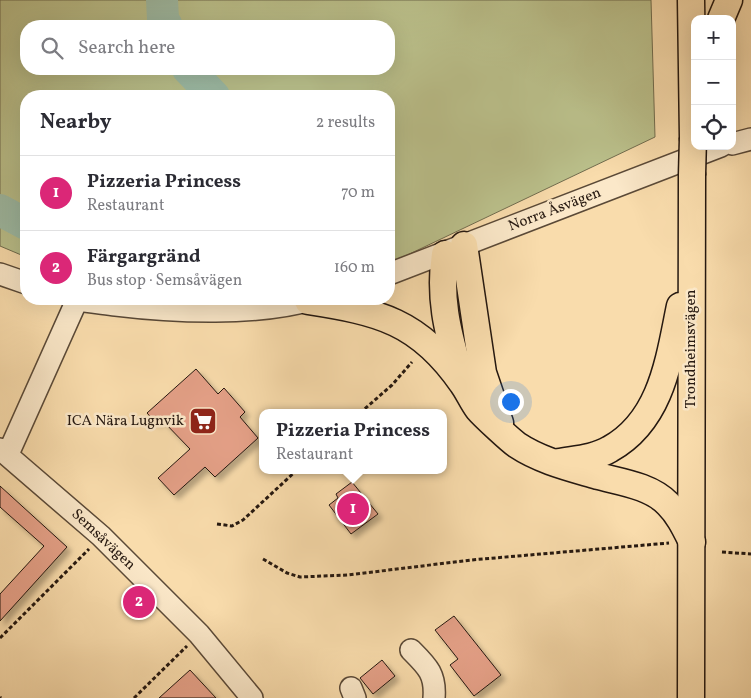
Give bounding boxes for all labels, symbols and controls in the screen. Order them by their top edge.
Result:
map controls [691,15,736,150]
button: + [691,15,736,60]
search box [20,20,395,75]
icon: search [38,34,66,62]
text: Search here [78,35,175,61]
button: − [691,60,736,105]
button: locate [691,105,736,150]
text: Nearby [40,108,111,137]
text: 2 results [316,112,375,134]
text: Pizzeria Princess [87,169,241,195]
text: 1 [53,182,59,204]
text: 70 m [341,182,375,204]
street label: Norra Åsvägen [506,183,605,237]
text: Restaurant [87,195,165,217]
text: Färgargränd [87,244,201,270]
text: 2 [52,257,60,279]
text: 160 m [334,257,375,279]
text: Bus stop · Semsåvägen [87,270,242,292]
street label: Trondheimsvägen [681,289,702,408]
your location [498,389,524,415]
supermarket icon: ICA Nära Lugnvik [188,406,218,436]
popup [259,409,447,474]
place label: ICA Nära Lugnvik [67,411,184,432]
text: Pizzeria Princess [276,418,430,444]
text: Restaurant [276,444,353,466]
pin: 1 [337,490,369,528]
street label: Semsåvägen [66,505,140,575]
pin: 2 [123,583,155,621]

